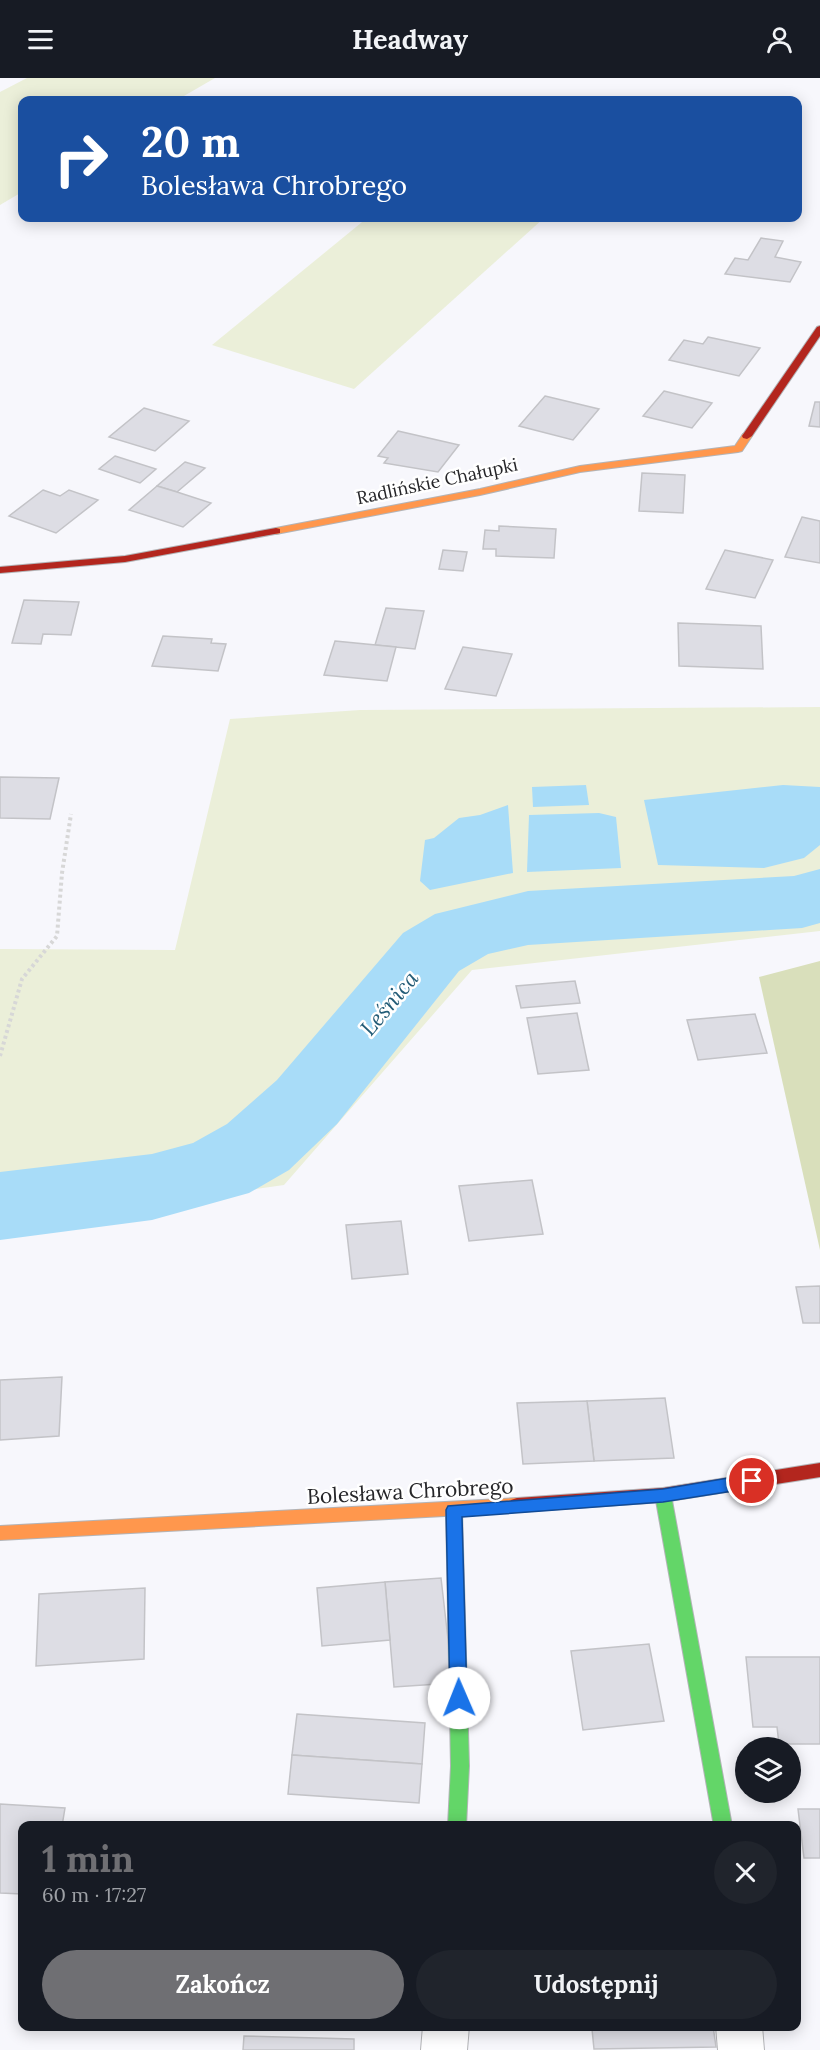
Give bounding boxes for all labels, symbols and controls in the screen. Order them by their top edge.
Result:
text: Headway [352,22,468,56]
icon: menu [24,23,57,56]
icon: person [763,23,796,56]
text: 20 m [141,115,240,169]
icon: right [42,120,120,198]
text: Bolesława Chrobrego [141,168,407,202]
street label: Radlińskie Chałupki [354,453,520,509]
water label: Leśnica [354,964,425,1041]
pin [726,1455,777,1506]
icon: arrive [735,1464,768,1497]
street label: Bolesława Chrobrego [306,1472,514,1510]
position arrow [427,1666,491,1730]
map controls [735,1737,801,1803]
button: layers [735,1737,801,1803]
text: 1 min [42,1836,134,1882]
button: close [714,1841,777,1904]
text: 60 m · 17:27 [42,1882,146,1907]
button: Zakończ [42,1950,404,2019]
button: Udostępnij [416,1950,777,2019]

